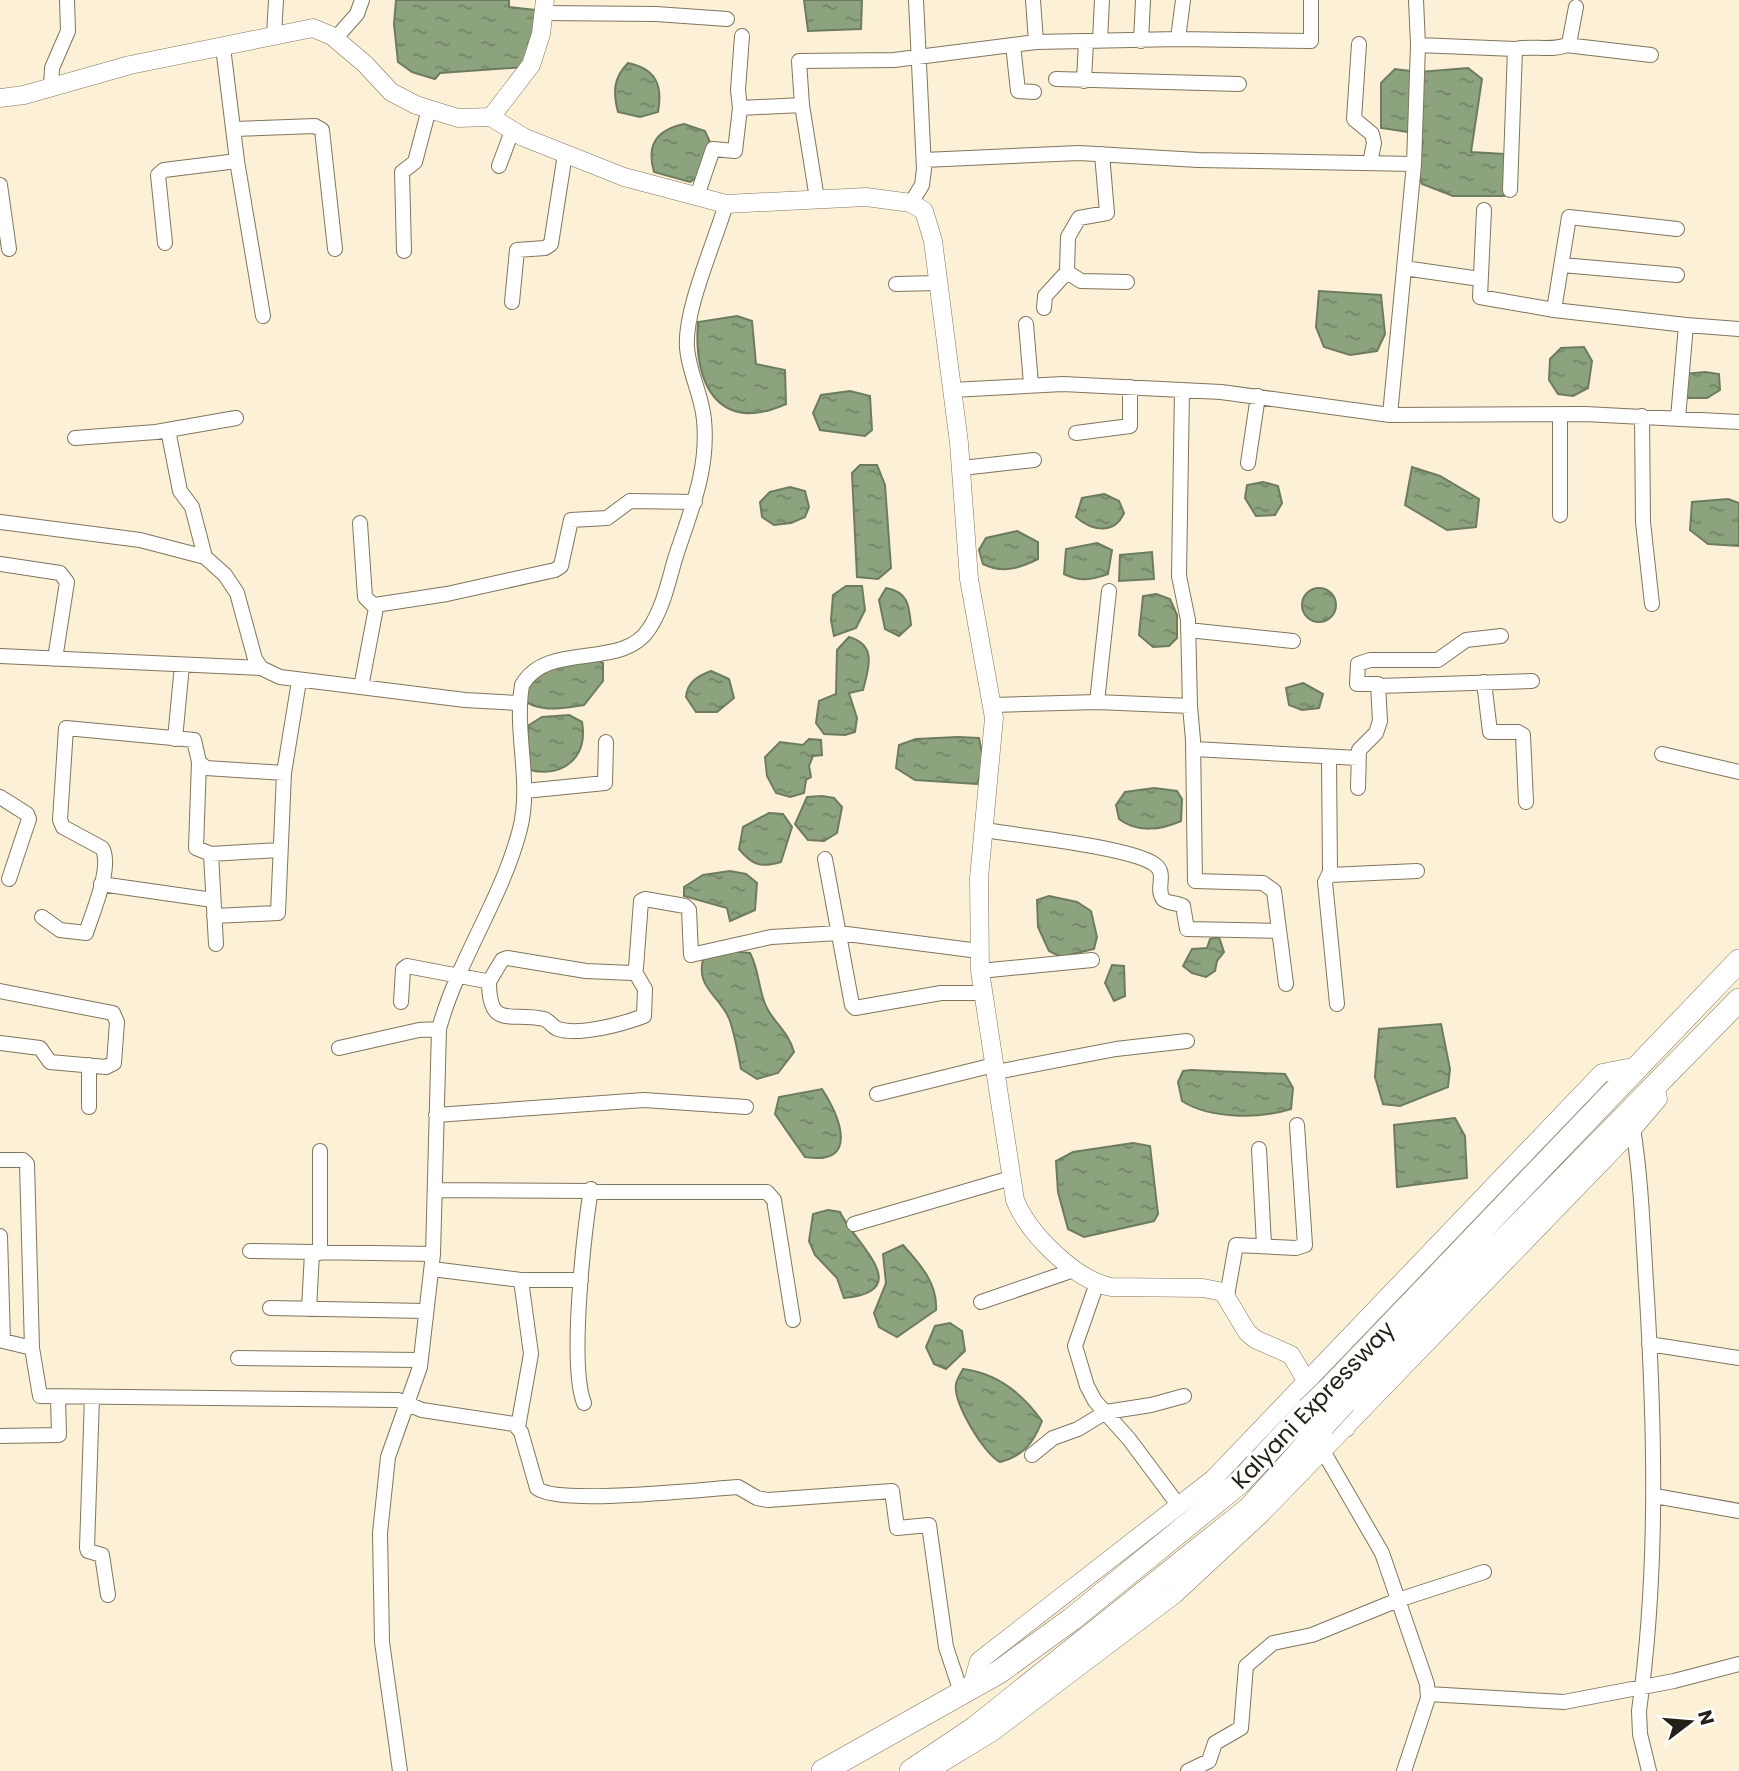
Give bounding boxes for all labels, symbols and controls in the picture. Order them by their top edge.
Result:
street label: Kalyani Expressway [1224,1314,1402,1496]
north arrow [1655,1687,1725,1757]
text: N [1691,1707,1721,1728]

